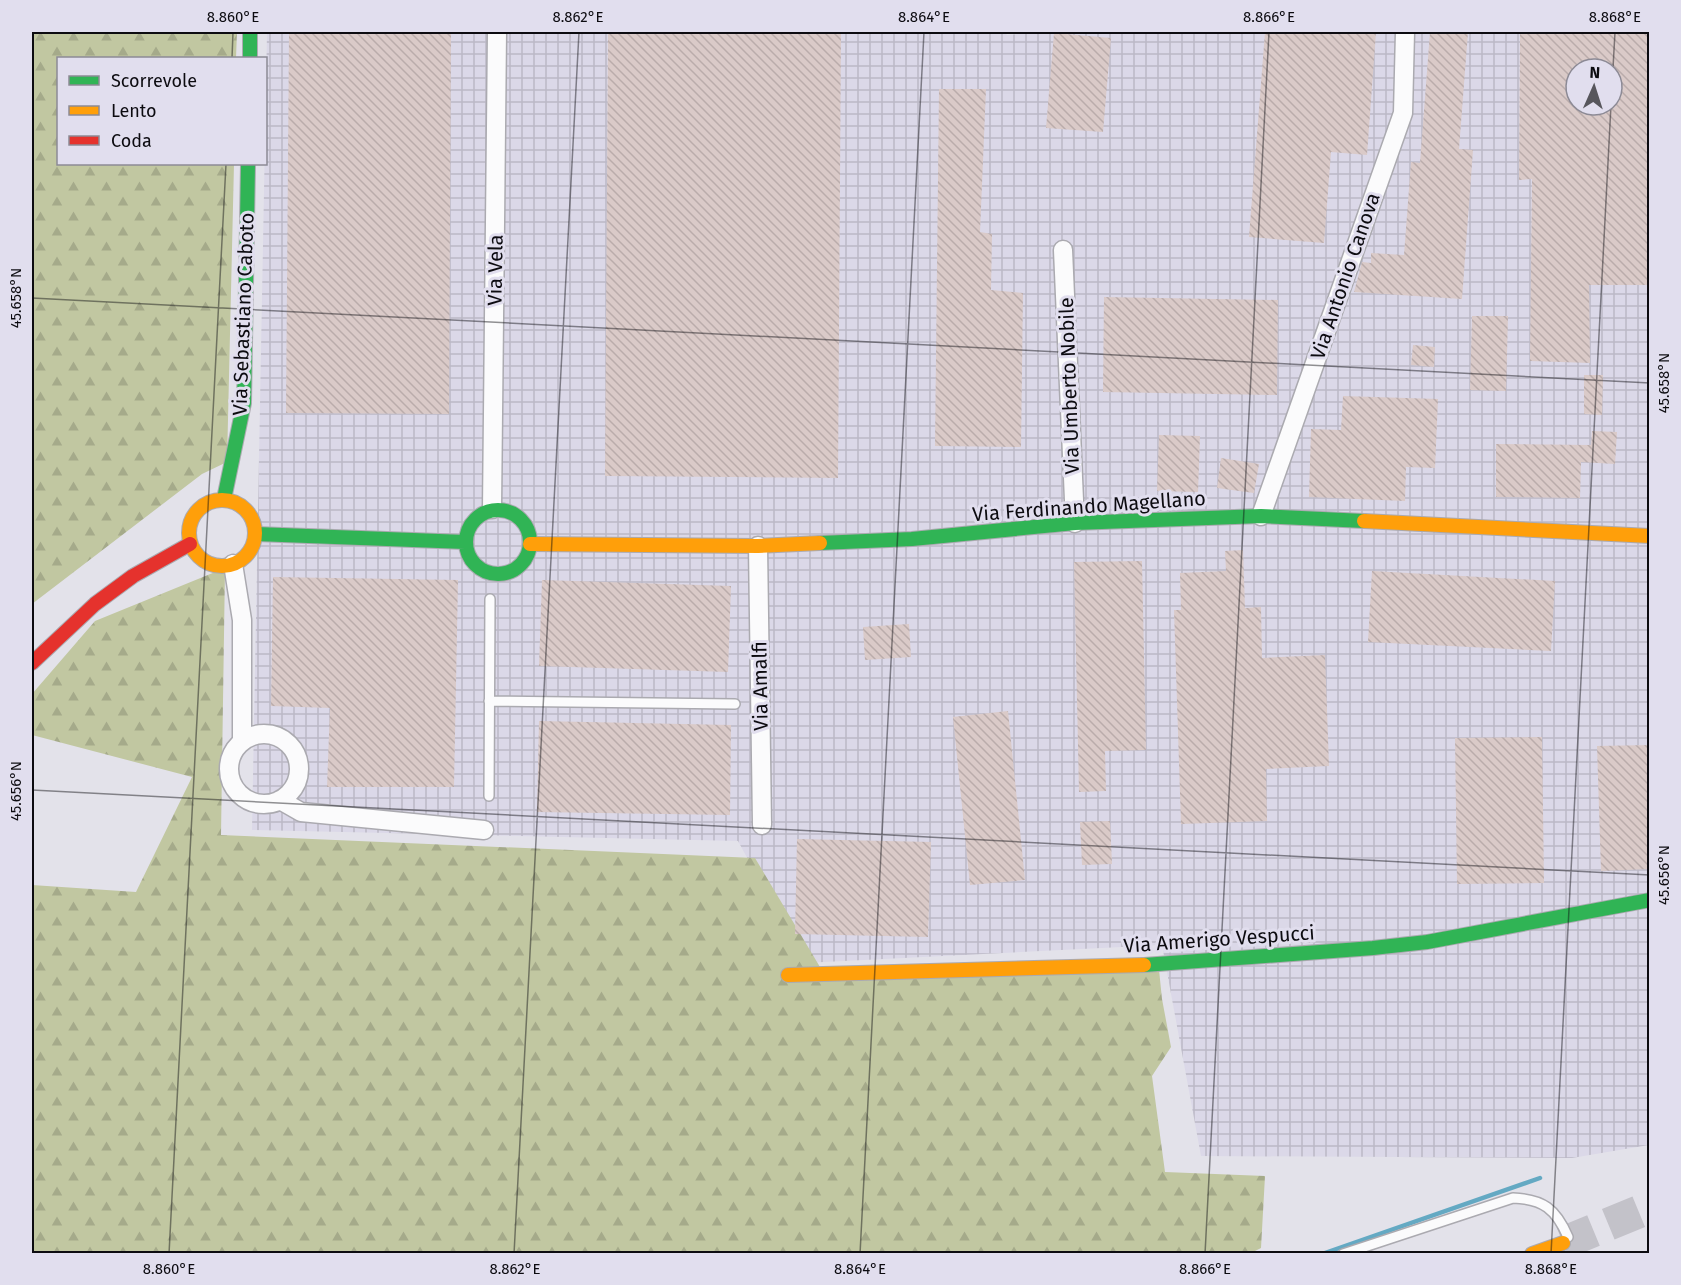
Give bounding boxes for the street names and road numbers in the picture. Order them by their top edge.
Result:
street label: Via Antonio Canova [1305,190,1385,362]
street label: Via Sebastiano Caboto [227,212,259,416]
street label: Via Vela [482,234,508,306]
street label: Via Umberto Nobile [1054,297,1084,475]
street label: Via Ferdinando Magellano [971,486,1207,526]
street label: Via Amalfi [747,641,773,731]
street label: Via Amerigo Vespucci [1123,920,1315,958]

